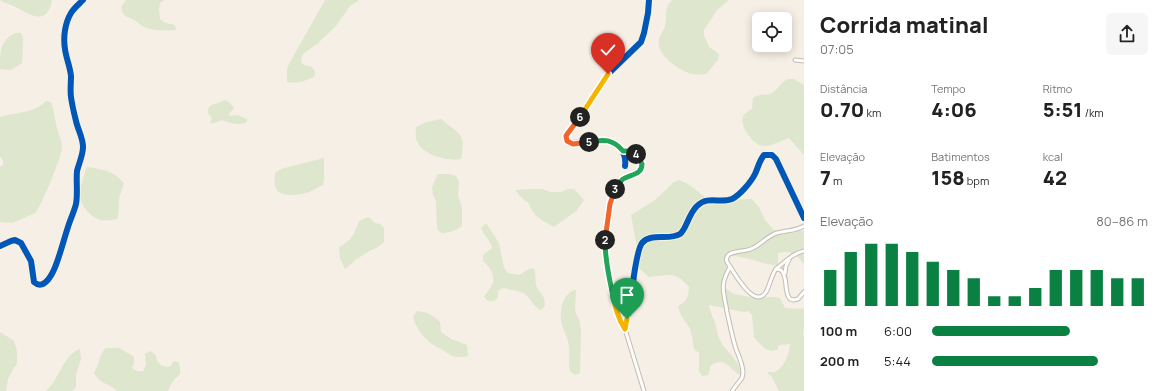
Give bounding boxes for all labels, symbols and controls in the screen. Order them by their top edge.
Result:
text: Corrida matinal [820,10,988,40]
map controls [752,12,792,52]
button: locate [752,12,792,52]
button: share [1106,13,1148,55]
pin [591,33,625,74]
icon: check [597,39,619,61]
text: 07:05 [820,40,854,58]
text: Distância [820,81,867,96]
text: Tempo [931,81,966,96]
text: Ritmo [1043,81,1072,96]
text: 0.70 [820,96,864,123]
text: 4:06 [931,96,977,123]
text: 5:51 [1043,96,1082,123]
text: km [864,105,881,120]
text: /km [1082,105,1104,120]
pin: 6 [570,107,590,127]
text: 6 [577,109,583,124]
pin: 5 [579,132,599,152]
text: 5 [586,134,592,149]
pin: 4 [626,144,646,164]
text: 4 [633,146,639,161]
text: Elevação [820,149,865,164]
text: Batimentos [931,149,990,164]
text: kcal [1043,149,1063,164]
text: 7 [820,164,831,191]
text: 158 [931,164,965,191]
text: 42 [1043,164,1067,191]
text: m [831,173,842,188]
text: bpm [965,173,989,188]
pin: 3 [605,179,625,199]
text: 3 [612,181,618,196]
text: Elevação [820,212,873,230]
text: 80–86 m [1096,212,1148,230]
pin: 2 [595,230,615,250]
text: 2 [602,232,608,247]
pin [610,278,644,319]
icon: arrive [616,284,638,306]
text: 100 m [820,322,857,340]
text: 6:00 [884,322,912,340]
text: 200 m [820,352,859,370]
text: 5:44 [884,352,911,370]

